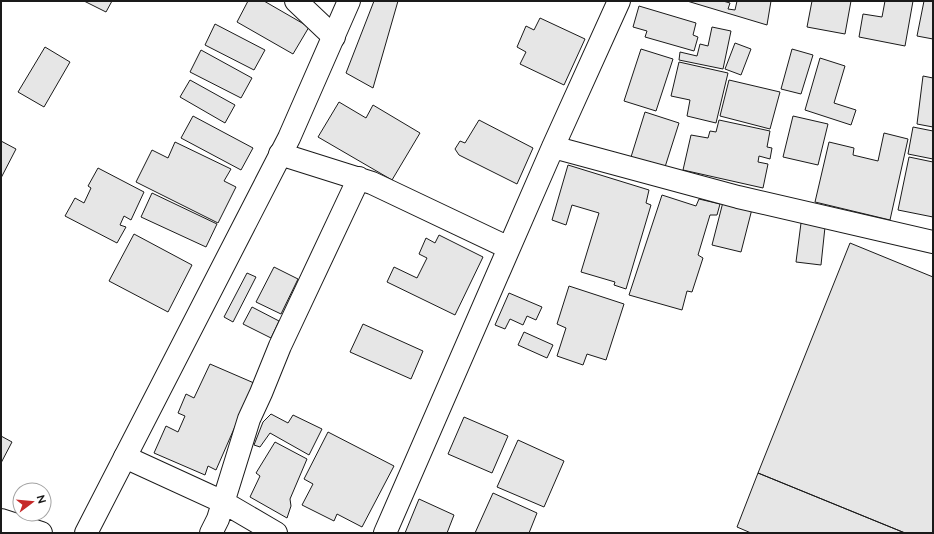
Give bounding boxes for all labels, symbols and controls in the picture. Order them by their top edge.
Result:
north arrow [12,482,52,522]
text: N [34,494,49,505]

